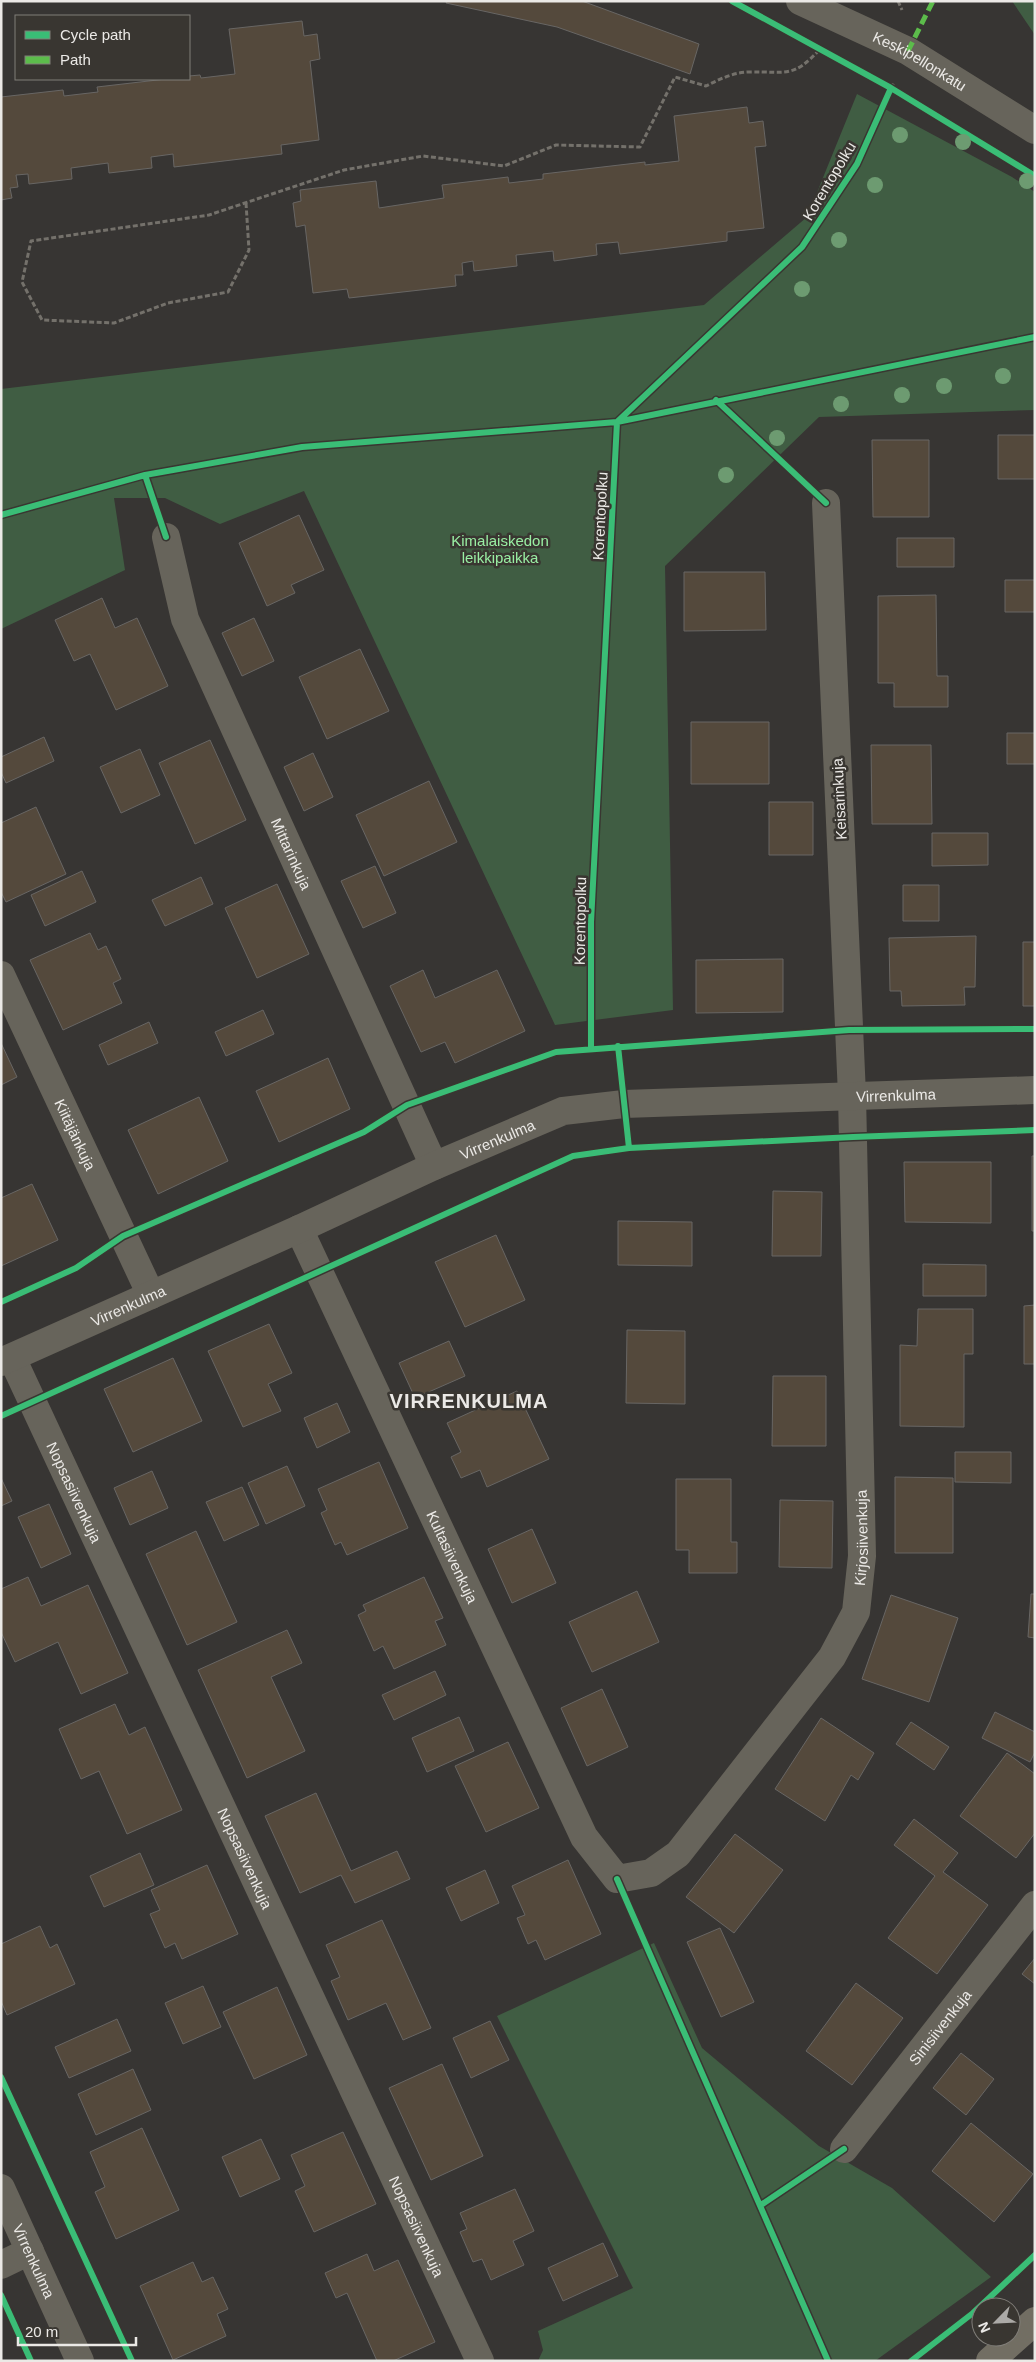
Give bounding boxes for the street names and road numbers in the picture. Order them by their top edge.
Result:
street label: Keskipellonkatu [870,28,970,94]
street label: Korentopolku [799,139,859,223]
street label: Korentopolku [589,471,611,561]
street label: Keisarinkuja [828,757,850,840]
street label: Mittarinkuja [268,815,316,893]
street label: Korentopolku [571,877,589,965]
street label: Virrenkulma [856,1085,937,1105]
street label: Kiitäjänkuja [52,1096,100,1173]
street label: Virrenkulma [457,1115,538,1163]
street label: Virrenkulma [88,1281,168,1329]
street label: Nopsasiivenkuja [44,1439,106,1546]
street label: Kirjosiivenkuja [850,1489,870,1587]
street label: Kultasiivenkuja [424,1508,482,1606]
street label: Nopsasiivenkuja [215,1805,276,1912]
street label: Sinisiivenkuja [905,1985,975,2068]
street label: Nopsasiivenkuja [386,2173,448,2280]
street label: Virrenkulma [10,2221,59,2301]

